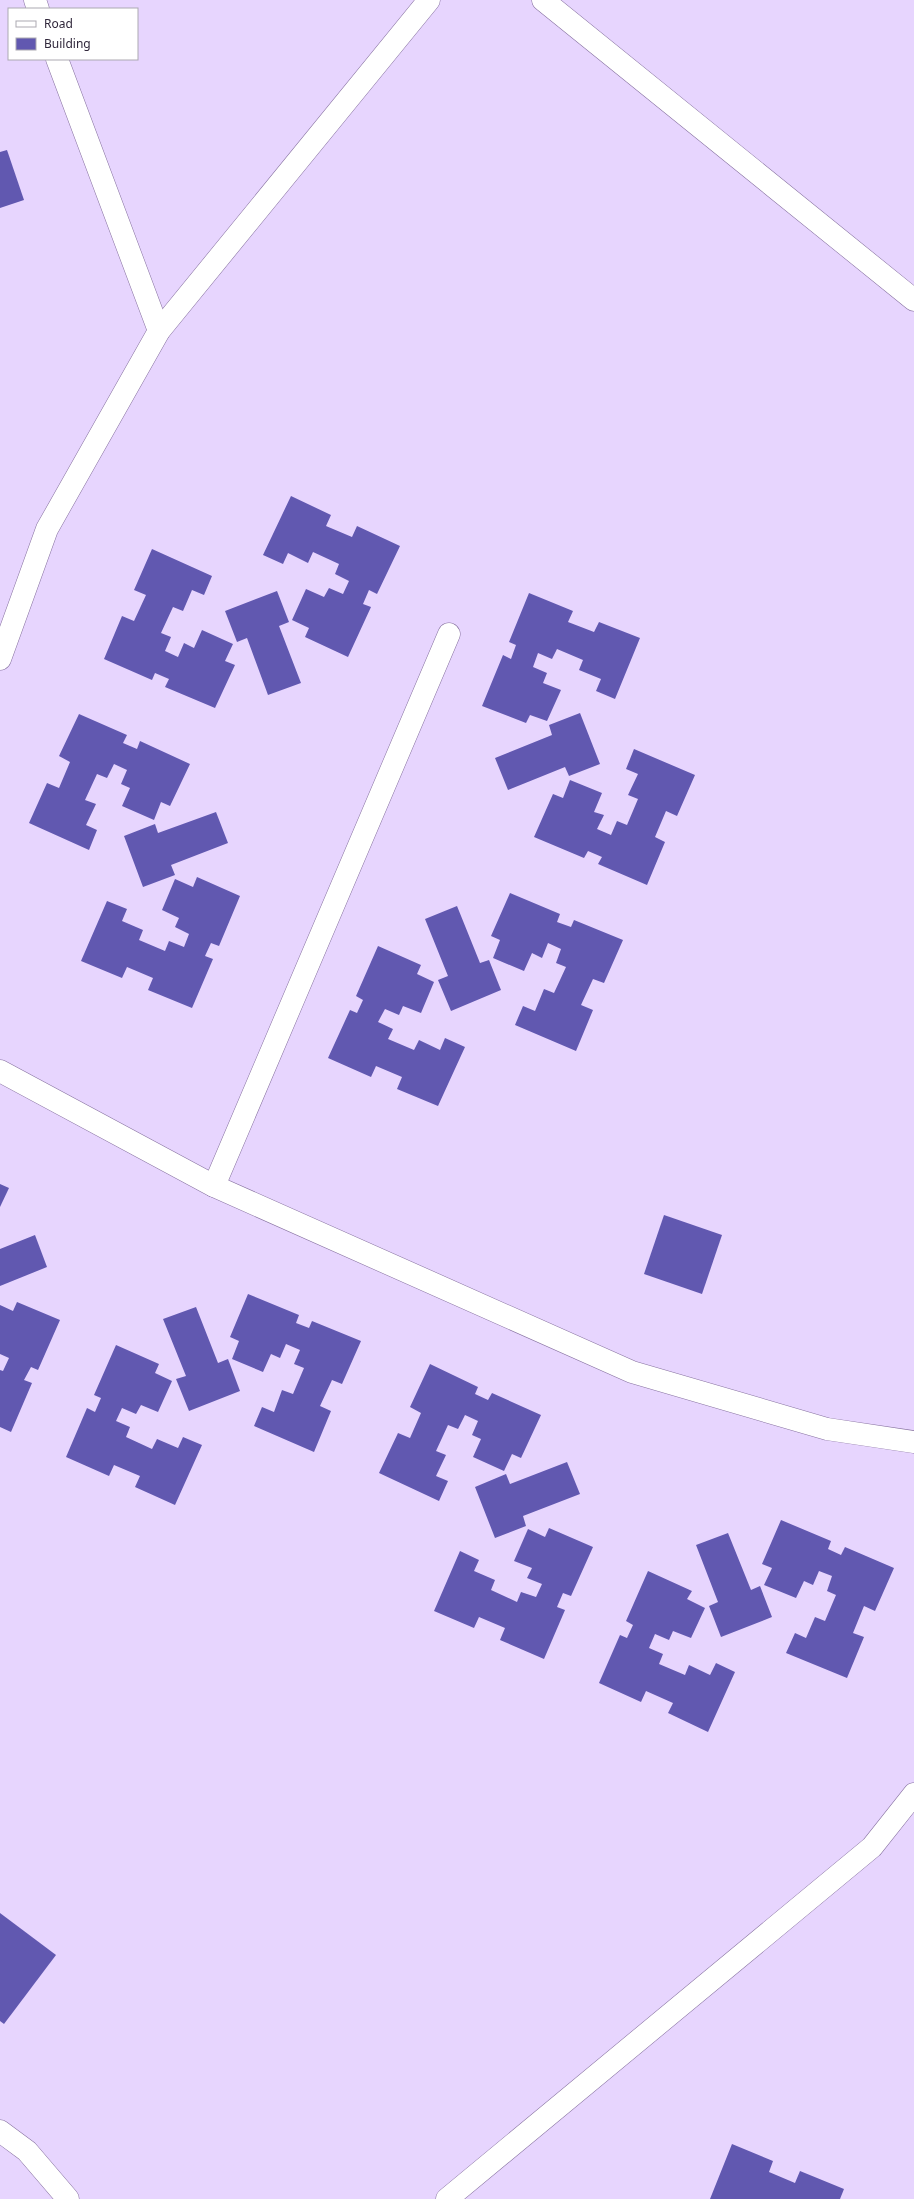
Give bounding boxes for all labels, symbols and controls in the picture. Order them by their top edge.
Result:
legend [8,8,138,60]
text: Road [44,15,73,32]
text: Building [44,35,91,52]

